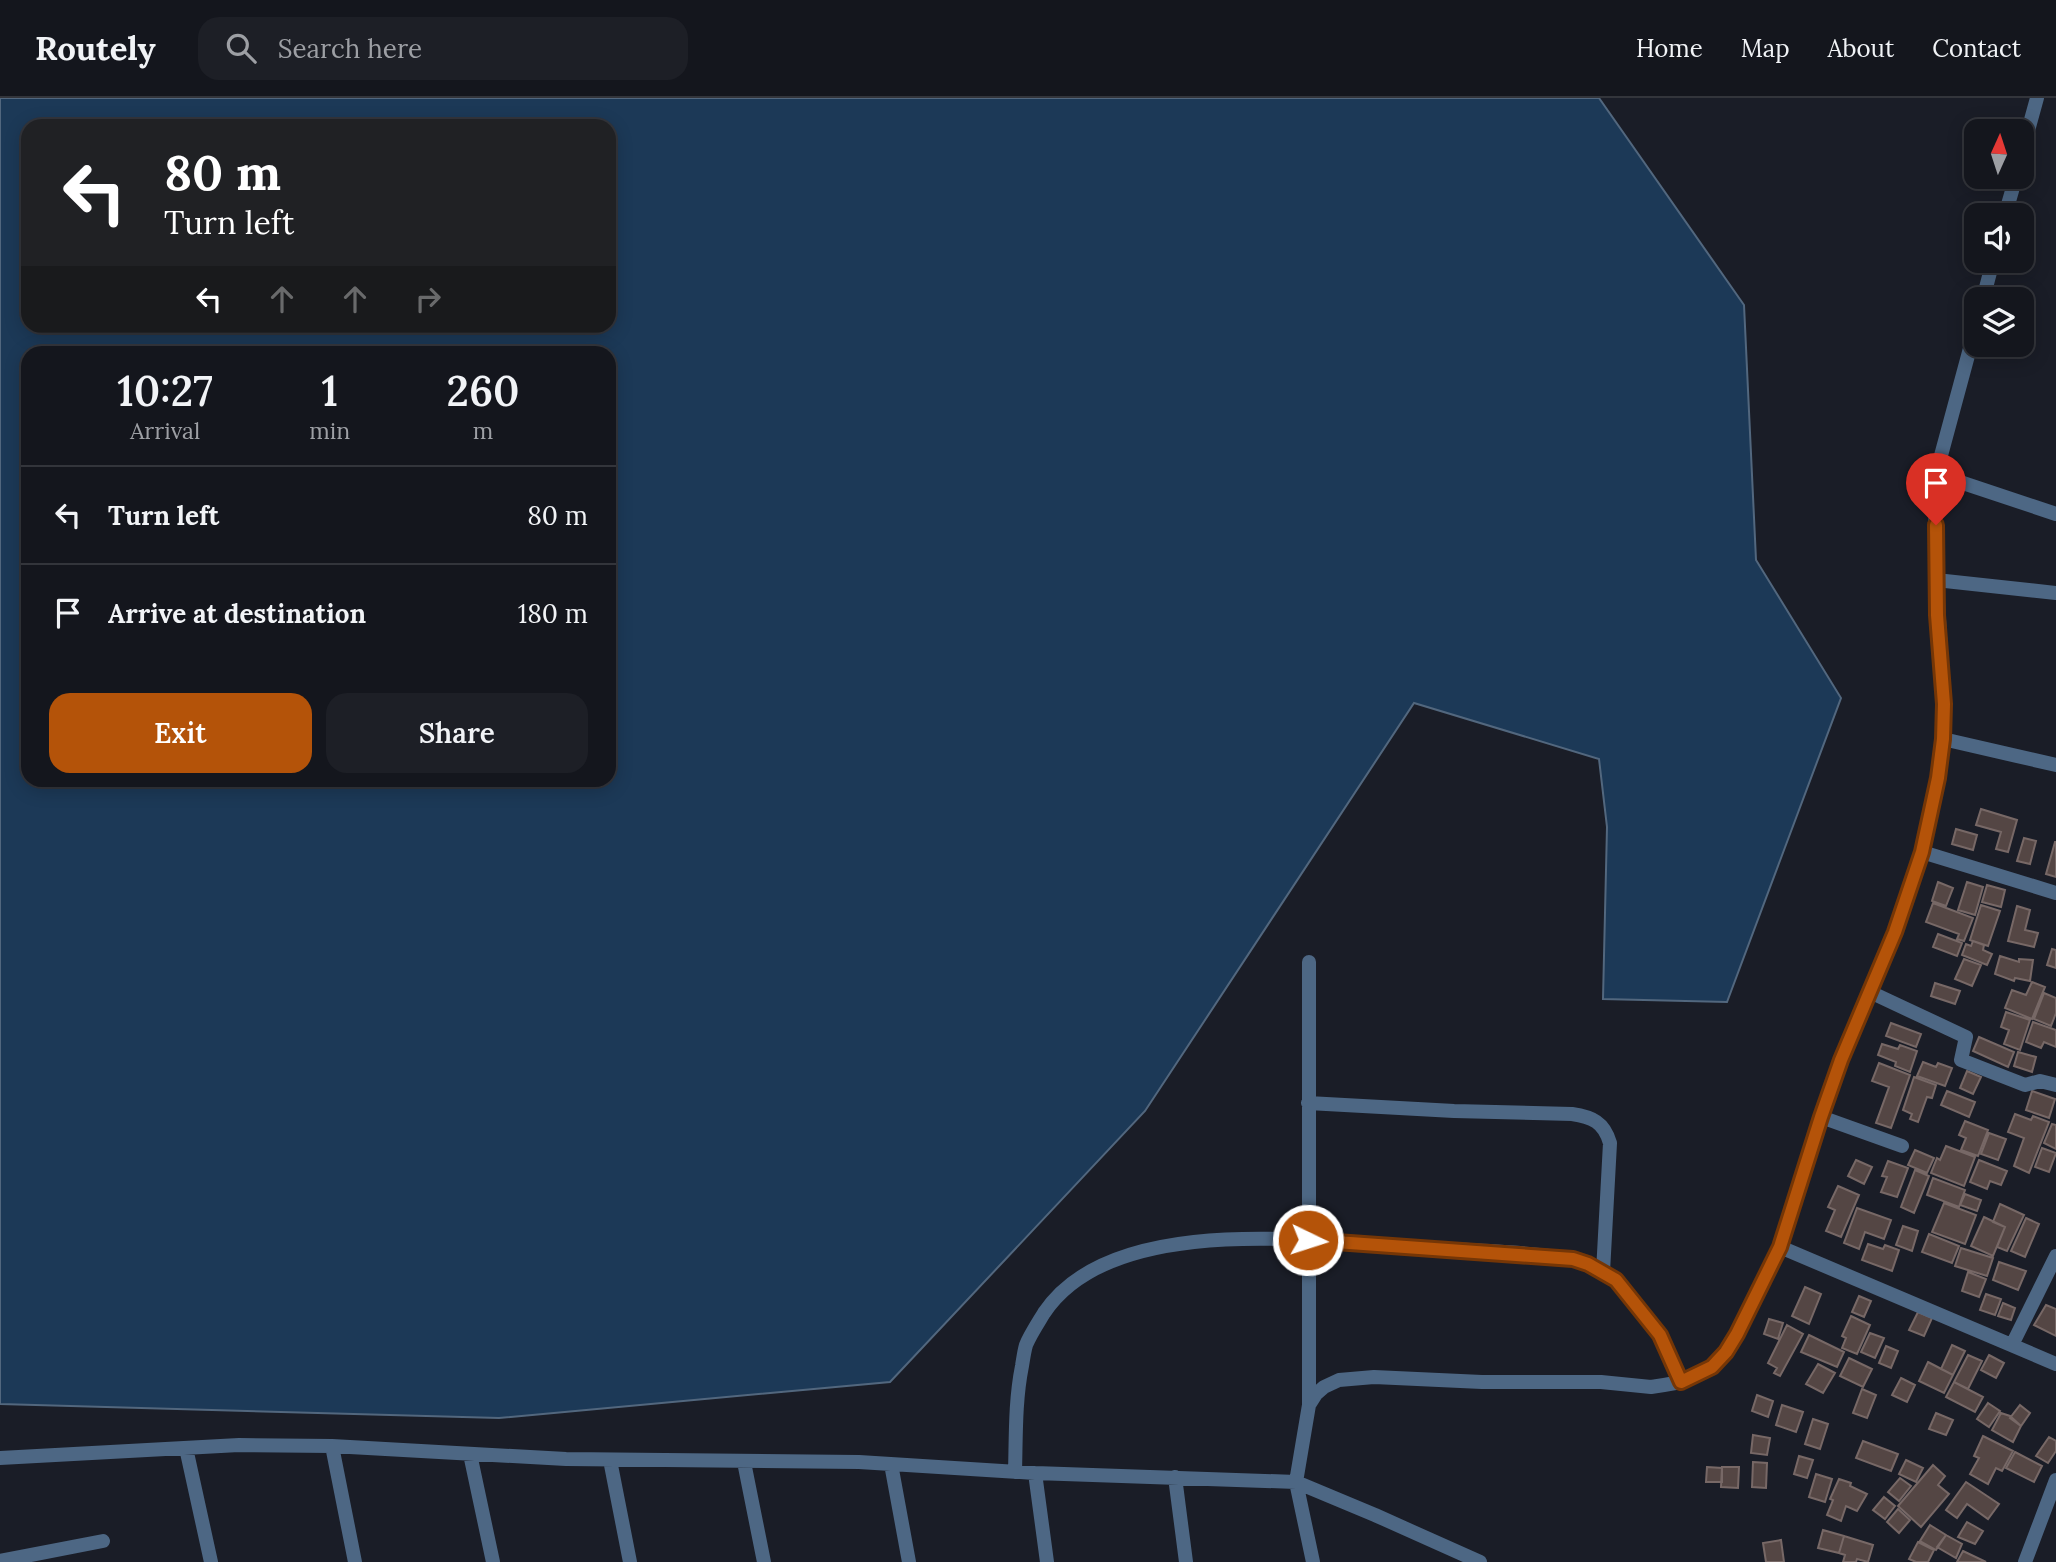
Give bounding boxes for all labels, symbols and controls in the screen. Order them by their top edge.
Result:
search box [198,17,688,80]
text: Routely [35,27,156,69]
icon: search [222,29,260,67]
text: Search here [278,32,422,65]
text: Home [1636,33,1703,64]
text: Map [1741,33,1790,64]
text: About [1828,33,1894,64]
text: Contact [1932,33,2021,64]
north arrow [1964,119,2034,189]
map controls [1964,119,2034,357]
text: 80 m [164,141,281,203]
icon: left [49,147,140,238]
text: Turn left [164,202,294,243]
button: sound [1964,203,2034,273]
icon: left [190,280,228,318]
icon: ahead [263,280,301,318]
icon: ahead [336,280,374,318]
icon: right [409,280,447,318]
button: layers [1964,287,2034,357]
text: 10:27 [117,364,213,418]
text: 1 [321,364,338,418]
text: 260 [447,364,520,418]
text: Arrival [130,416,200,445]
text: min [309,416,350,445]
text: m [473,416,493,445]
pin [1906,453,1966,525]
icon: arrive [1917,464,1955,502]
icon: left [49,496,87,534]
text: Turn left [108,499,219,532]
text: 80 m [527,499,588,532]
icon: arrive [49,594,87,632]
text: Arrive at destination [108,597,366,630]
text: 180 m [518,597,588,630]
button: Exit [49,693,312,773]
button: Share [326,693,588,773]
position arrow [1271,1203,1345,1277]

